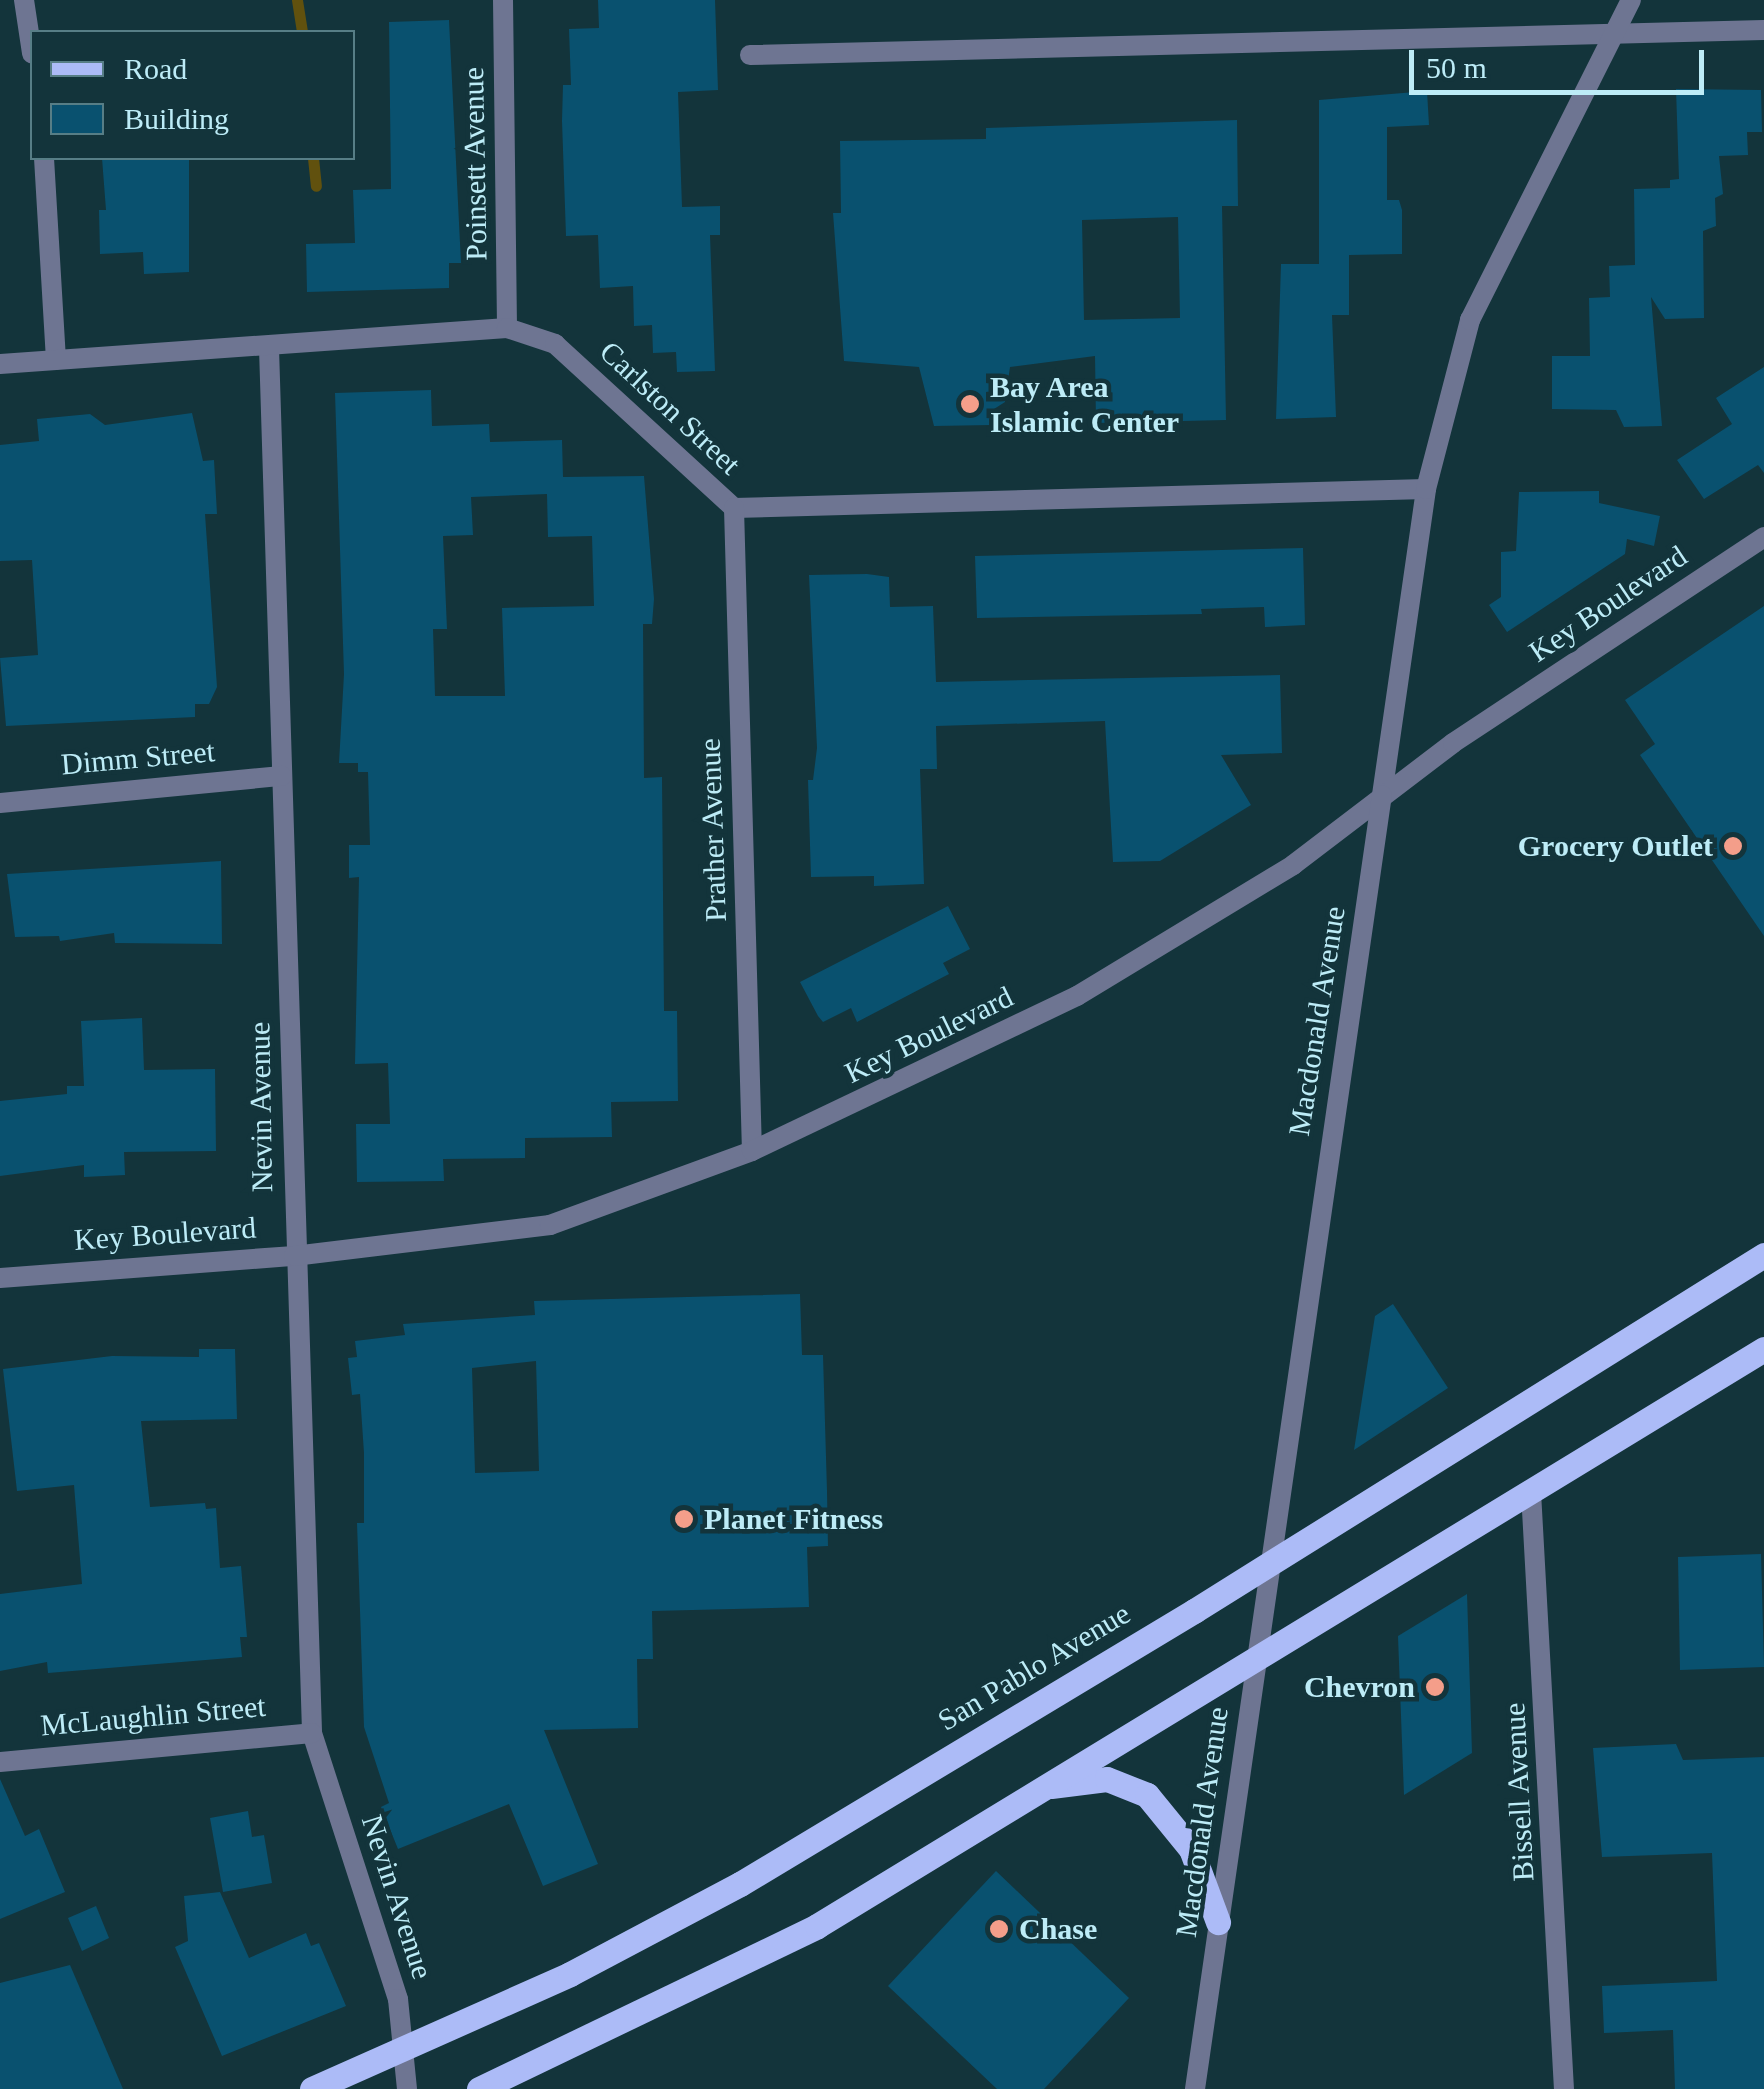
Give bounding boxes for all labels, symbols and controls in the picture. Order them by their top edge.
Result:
legend [30,30,355,160]
scale bar [1414,30,1709,92]
text: 50 m [1426,51,1487,84]
text: Road [124,52,187,85]
street label: Poinsett Avenue [455,66,495,262]
text: Building [124,102,229,135]
street label: Carlston Street [592,334,748,482]
place label: Bay Area Islamic Center [990,369,1179,440]
marker: Bay Area Islamic Center [959,393,981,415]
street label: Key Boulevard [1522,538,1694,670]
street label: Dimm Street [60,733,216,783]
street label: Prather Avenue [692,737,734,923]
place label: Grocery Outlet [1518,828,1713,864]
marker: Grocery Outlet [1722,835,1744,857]
street label: Macdonald Avenue [1281,903,1353,1139]
street label: Key Boulevard [839,979,1019,1091]
street label: Nevin Avenue [242,1021,280,1193]
street label: Key Boulevard [73,1210,257,1258]
place label: Planet Fitness [704,1501,883,1537]
marker: Planet Fitness [673,1508,695,1530]
street label: San Pablo Avenue [931,1595,1137,1739]
place label: Chevron [1304,1669,1415,1705]
marker: Chevron [1424,1676,1446,1698]
street label: McLaughlin Street [39,1688,267,1744]
street label: Bissell Avenue [1496,1701,1542,1883]
street label: Macdonald Avenue [1168,1704,1236,1940]
street label: Nevin Avenue [353,1810,441,1984]
place label: Chase [1019,1911,1097,1947]
marker: Chase [988,1918,1010,1940]

